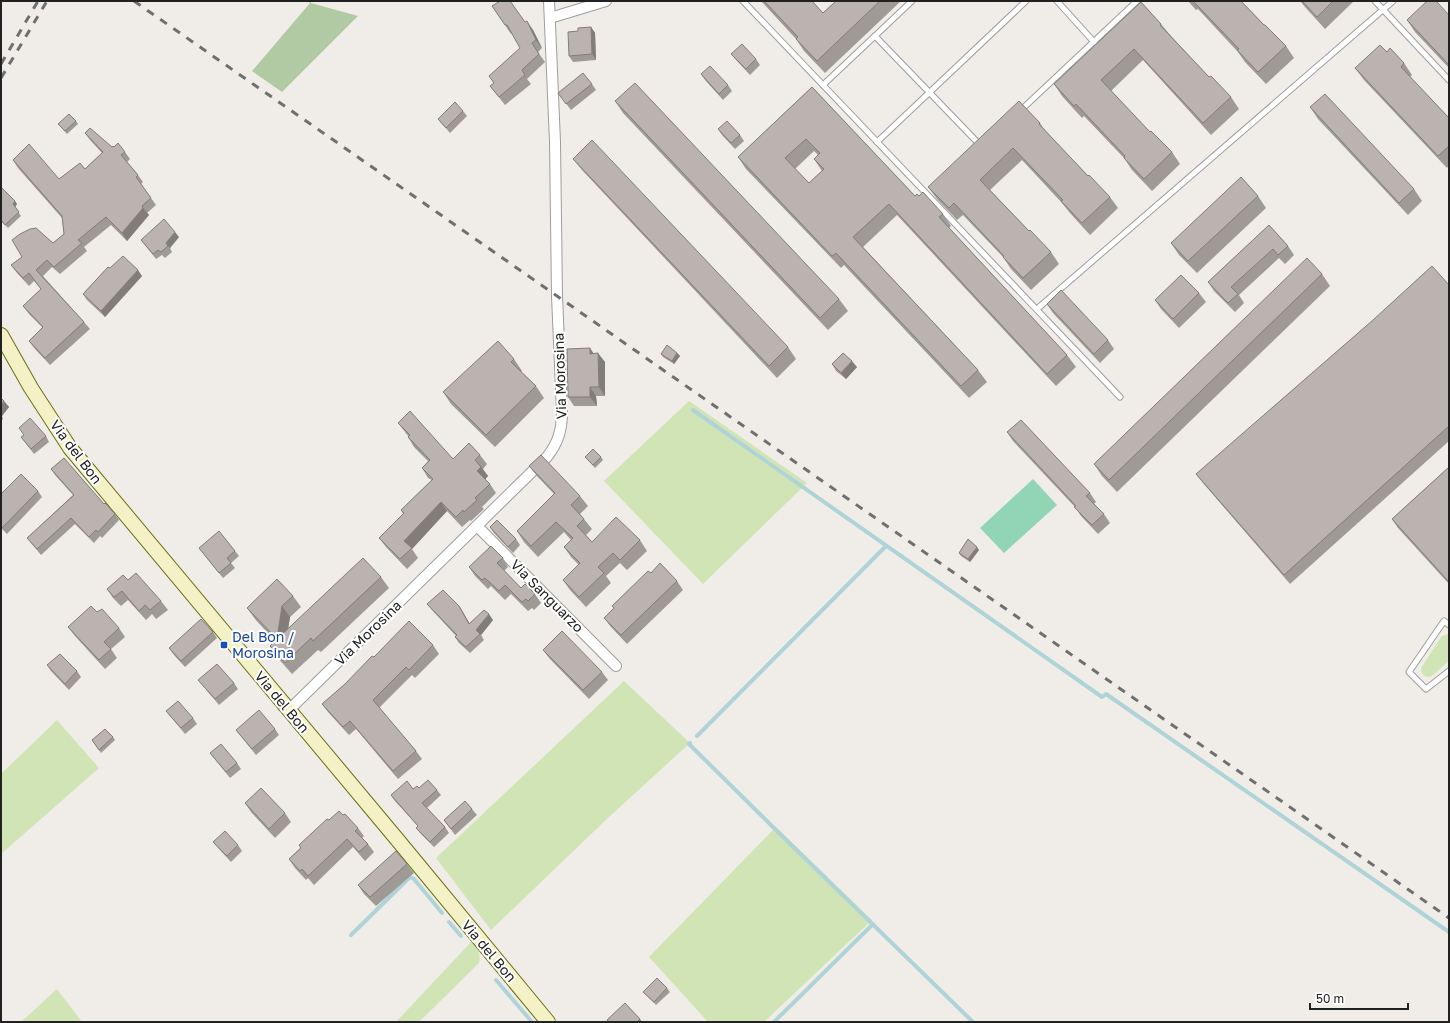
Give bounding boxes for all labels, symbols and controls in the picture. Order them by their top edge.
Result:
street label: Via Morosina [549,333,570,419]
street label: Via del Bon [47,416,106,487]
street label: Via Sanguarzo [507,556,587,636]
street label: Via Morosina [331,597,405,669]
place label: Del Bon / Morosina [232,628,295,661]
marker: Del Bon / Morosina [219,640,229,650]
street label: Via del Bon [252,667,313,736]
street label: Via del Bon [459,916,520,985]
scale bar [1310,985,1408,1011]
text: 50 m [1316,991,1344,1006]

